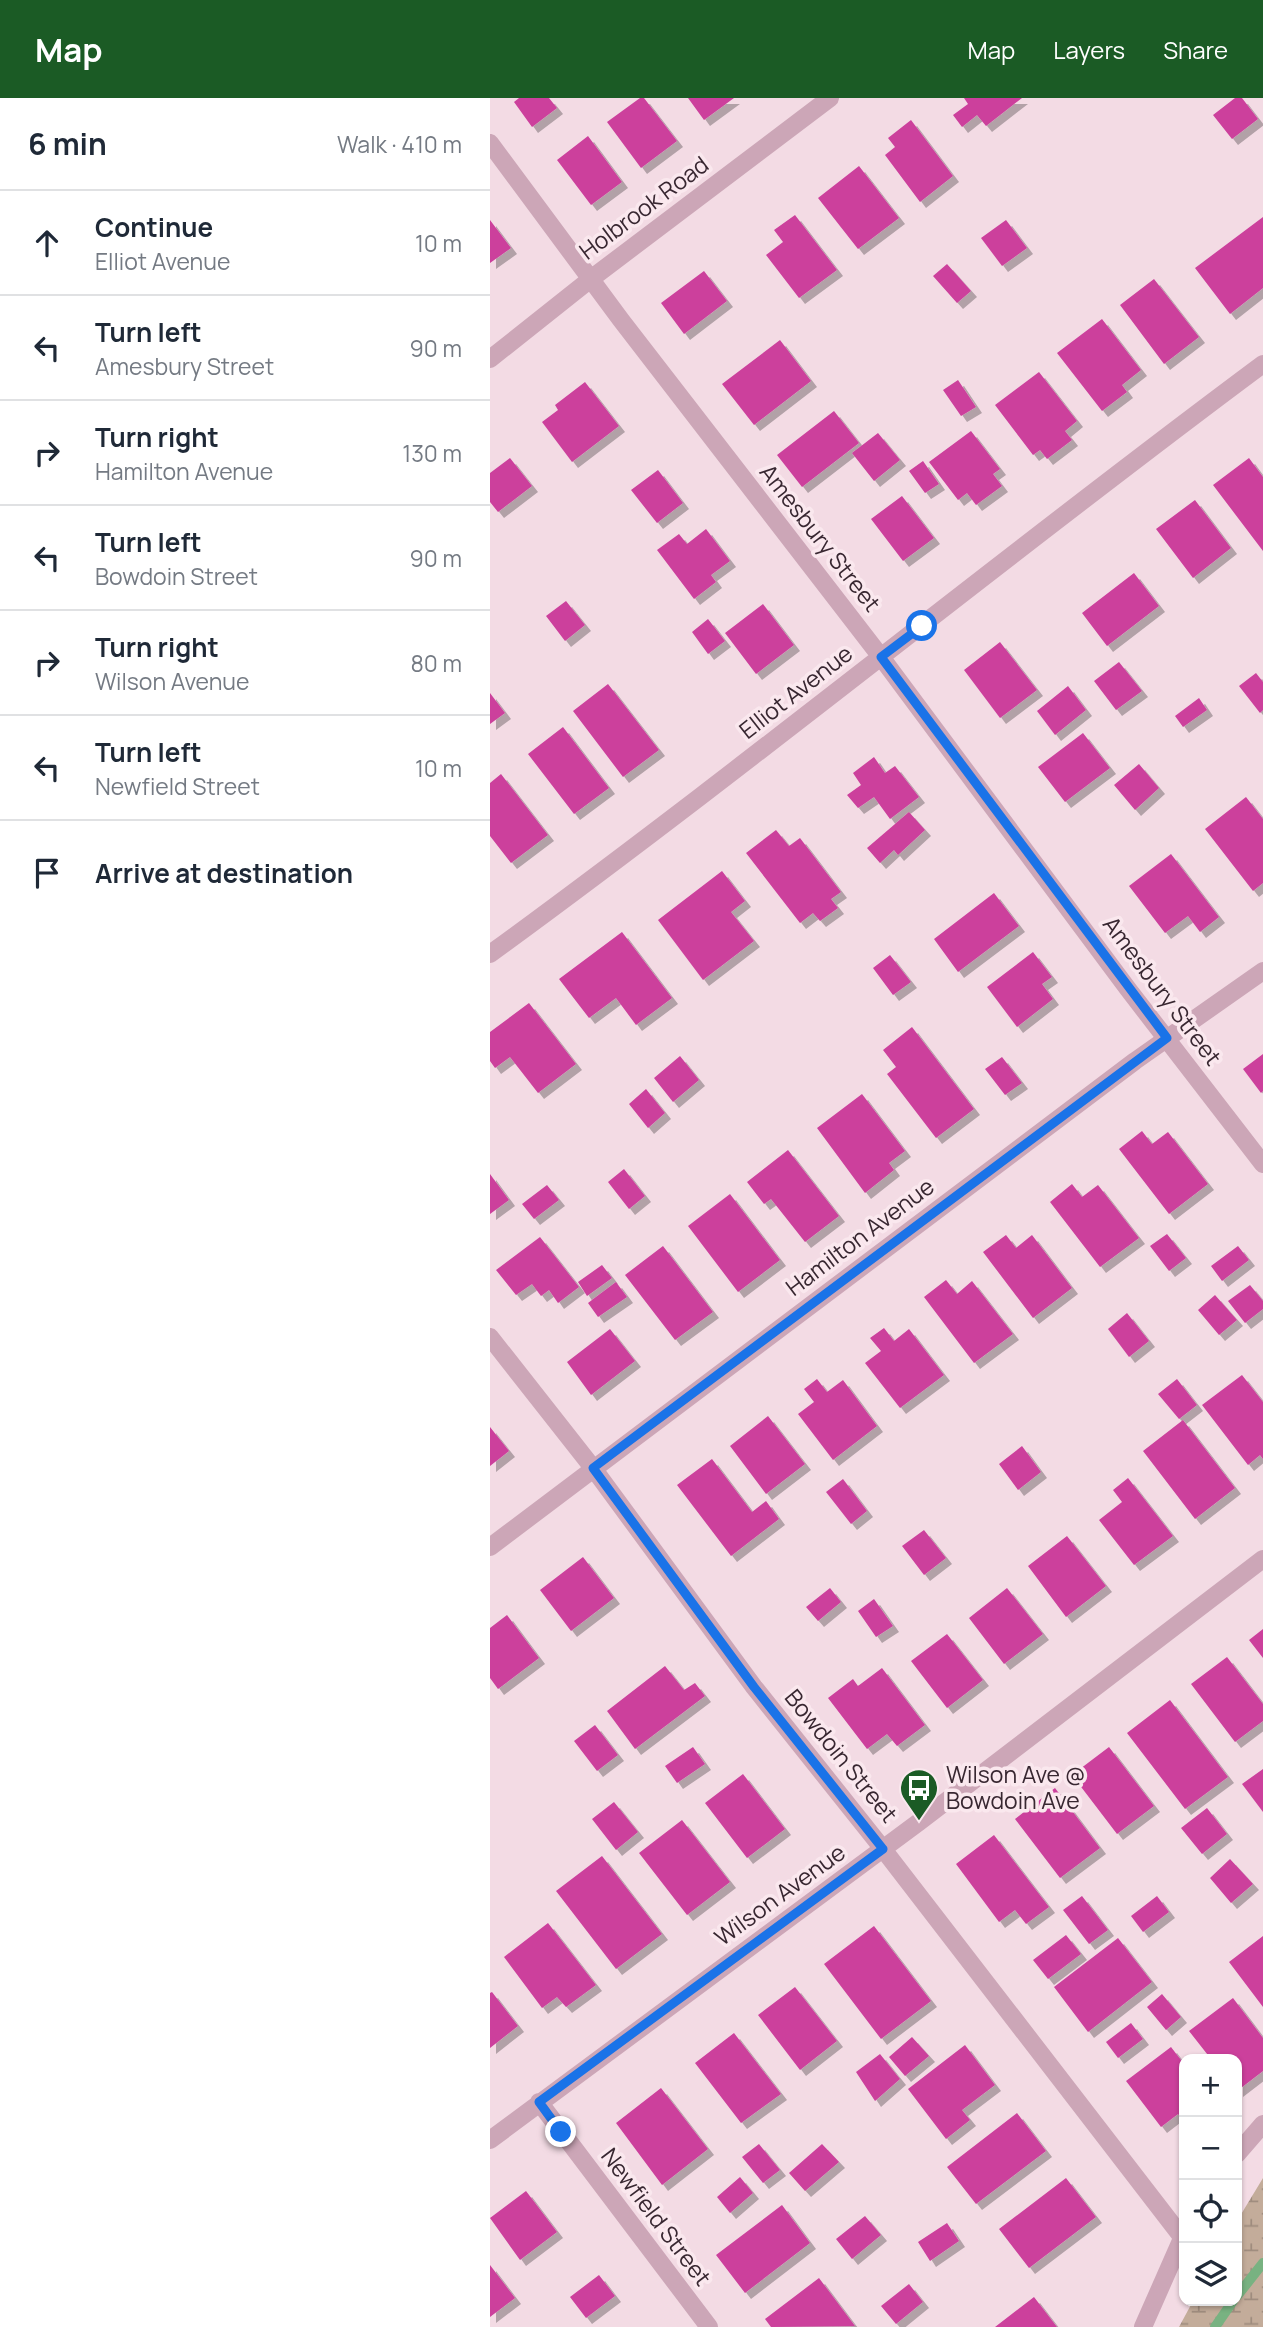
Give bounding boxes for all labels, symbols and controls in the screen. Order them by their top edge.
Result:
text: Map [35,27,103,72]
text: Map [968,33,1015,66]
text: Layers [1053,33,1125,66]
text: Share [1163,33,1228,66]
text: 6 min [28,123,107,164]
text: Walk · 410 m [337,128,462,160]
street label: Holbrook Road [572,148,715,266]
text: Continue [95,209,213,245]
icon: ahead [28,224,66,262]
text: 10 m [415,227,462,259]
text: Elliot Avenue [95,245,230,277]
text: Turn left [95,314,202,350]
icon: left [28,329,66,367]
text: 90 m [410,332,462,364]
text: Amesbury Street [95,350,274,382]
text: Turn right [95,419,219,455]
icon: right [28,434,66,472]
text: 130 m [402,437,462,469]
text: Hamilton Avenue [95,455,273,487]
street label: Amesbury Street [753,457,889,618]
text: Turn left [95,524,202,560]
icon: left [28,539,66,577]
text: 90 m [410,542,462,574]
text: Bowdoin Street [95,560,258,592]
route start [906,610,937,641]
text: Turn right [95,629,219,665]
street label: Elliot Avenue [732,637,859,745]
icon: right [28,644,66,682]
text: 80 m [411,647,462,679]
text: Wilson Avenue [95,665,249,697]
text: Turn left [95,734,202,770]
icon: left [28,749,66,787]
text: 10 m [415,752,462,784]
text: Newfield Street [95,770,260,802]
icon: arrive [28,854,66,892]
text: Arrive at destination [95,855,353,891]
street label: Amesbury Street [1096,909,1230,1072]
street label: Hamilton Avenue [779,1170,940,1303]
street label: Bowdoin Street [778,1682,905,1829]
place label: Wilson Ave @ Bowdoin Ave [946,1758,1085,1816]
bus stop icon: Wilson Ave @ Bowdoin Ave [898,1767,940,1822]
street label: Wilson Avenue [708,1836,851,1953]
map controls [1179,2054,1242,2306]
button: + [1179,2054,1242,2117]
route end [545,2116,576,2147]
button: − [1179,2117,1242,2180]
street label: Newfield Street [594,2141,719,2292]
button: locate [1179,2180,1242,2243]
button: layers [1179,2243,1242,2306]

